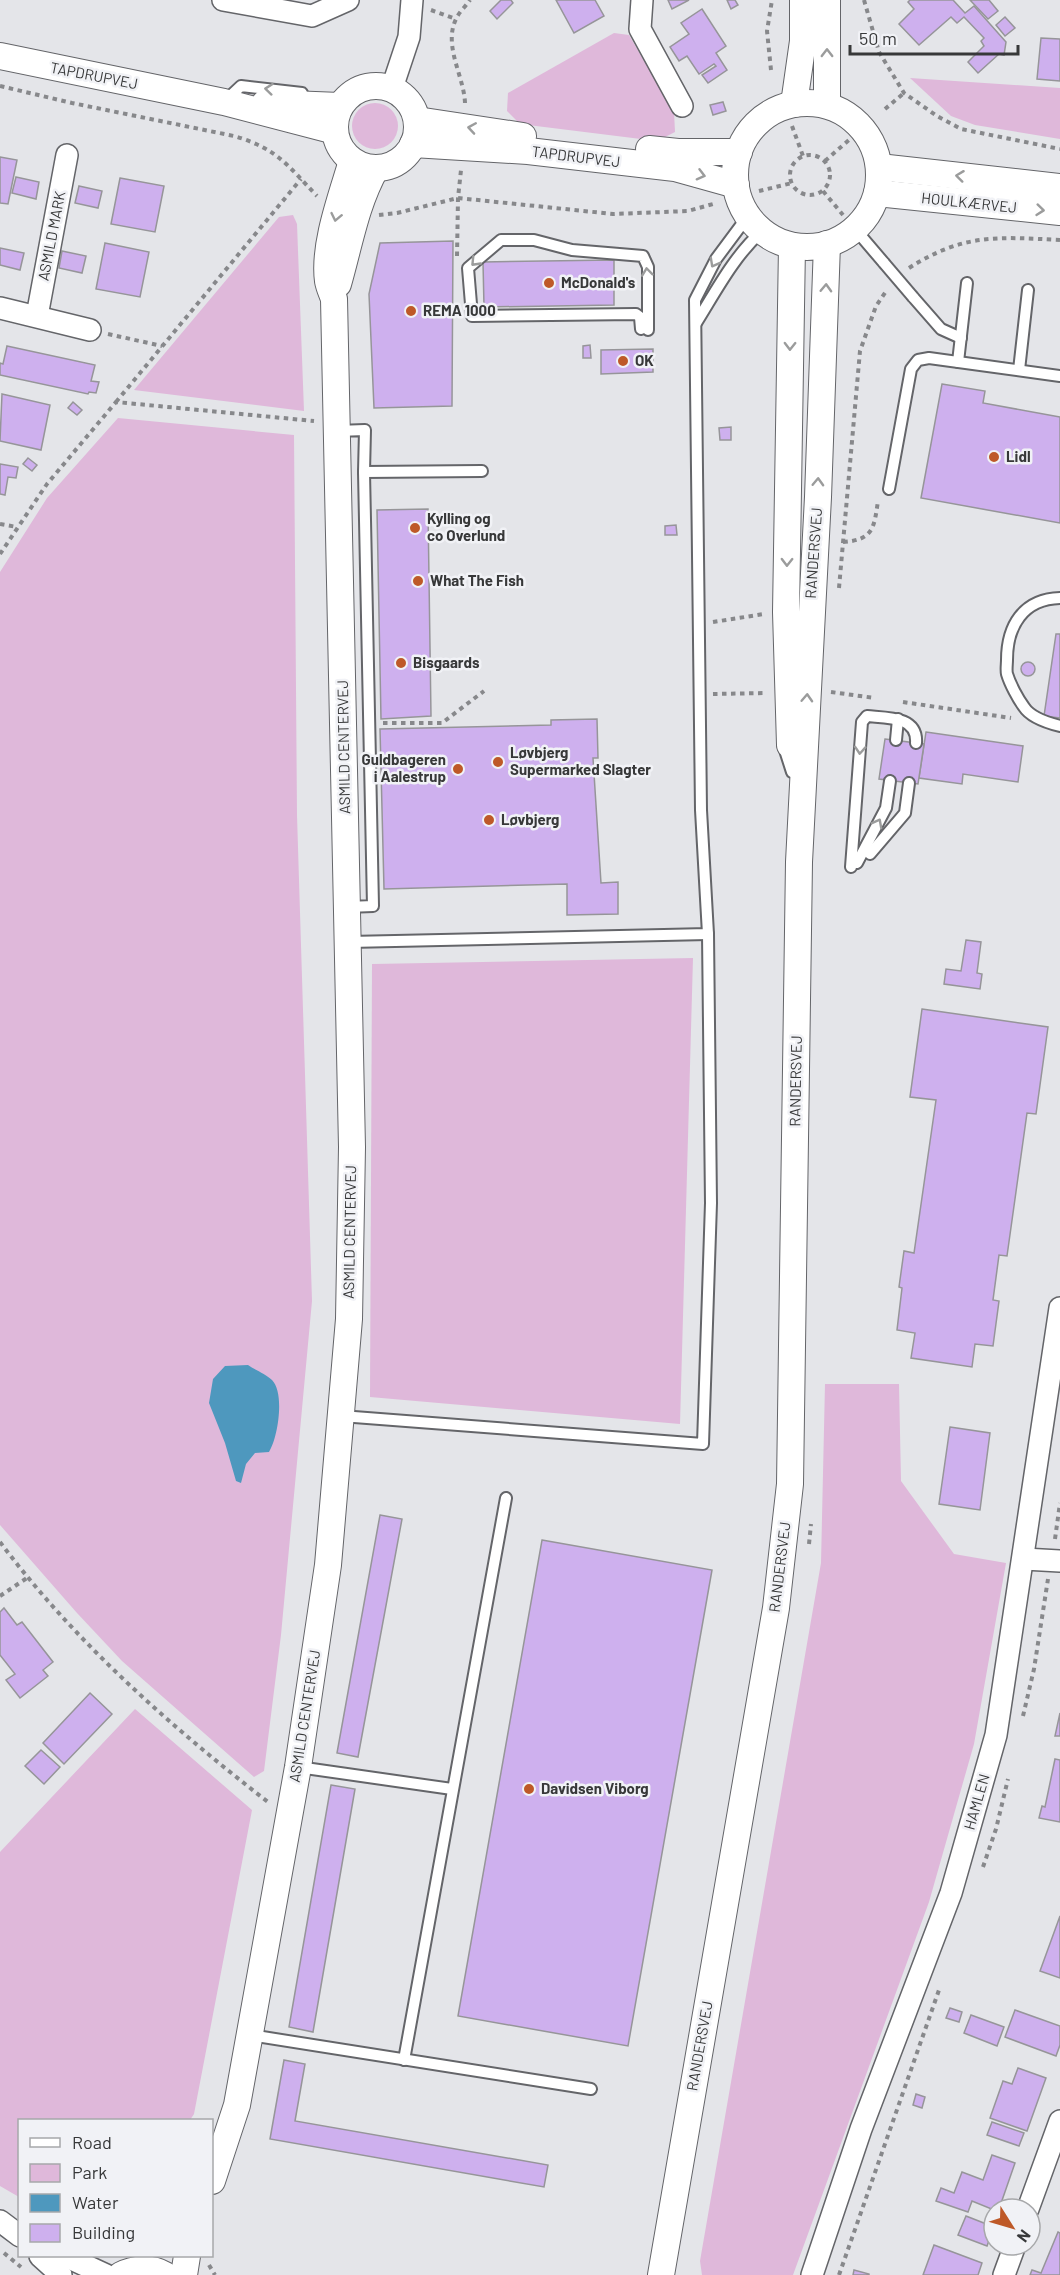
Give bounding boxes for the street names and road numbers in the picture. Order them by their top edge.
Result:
street label: TAPDRUPVEJ [49,58,140,92]
street label: TAPDRUPVEJ [531,142,621,170]
street label: HOULKÆRVEJ [920,188,1018,216]
street label: ASMILD MARK [34,189,69,282]
street label: RANDERSVEJ [801,507,825,599]
street label: ASMILD CENTERVEJ [333,680,353,814]
street label: RANDERSVEJ [785,1035,805,1127]
street label: ASMILD CENTERVEJ [339,1165,359,1299]
street label: RANDERSVEJ [765,1520,794,1613]
street label: ASMILD CENTERVEJ [285,1648,323,1783]
street label: HAMLEN [959,1772,993,1832]
street label: RANDERSVEJ [682,1999,716,2092]

